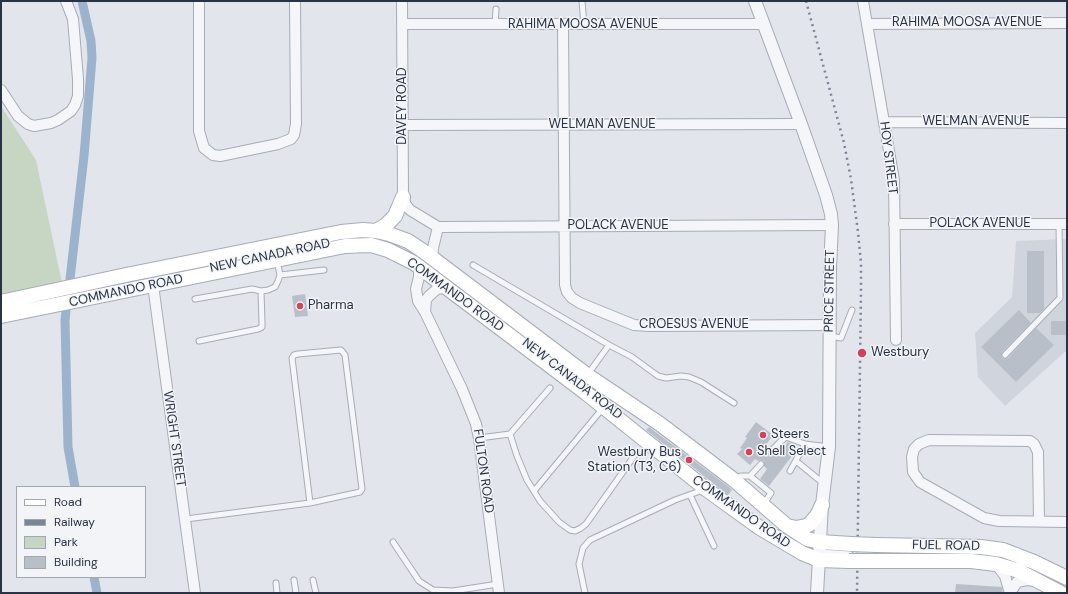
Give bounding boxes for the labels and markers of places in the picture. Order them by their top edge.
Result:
place label: Pharma [308,298,354,314]
marker: Pharma [295,301,305,311]
place label: Westbury [871,345,929,361]
marker: Westbury [856,347,868,359]
place label: Steers [771,427,810,443]
marker: Steers [758,430,768,440]
place label: Shell Select [757,444,826,460]
place label: Westbury Bus Station (T3, C6) [587,445,681,476]
marker: Shell Select [744,447,754,457]
marker: Westbury Bus Station (T3, C6) [684,455,694,465]

